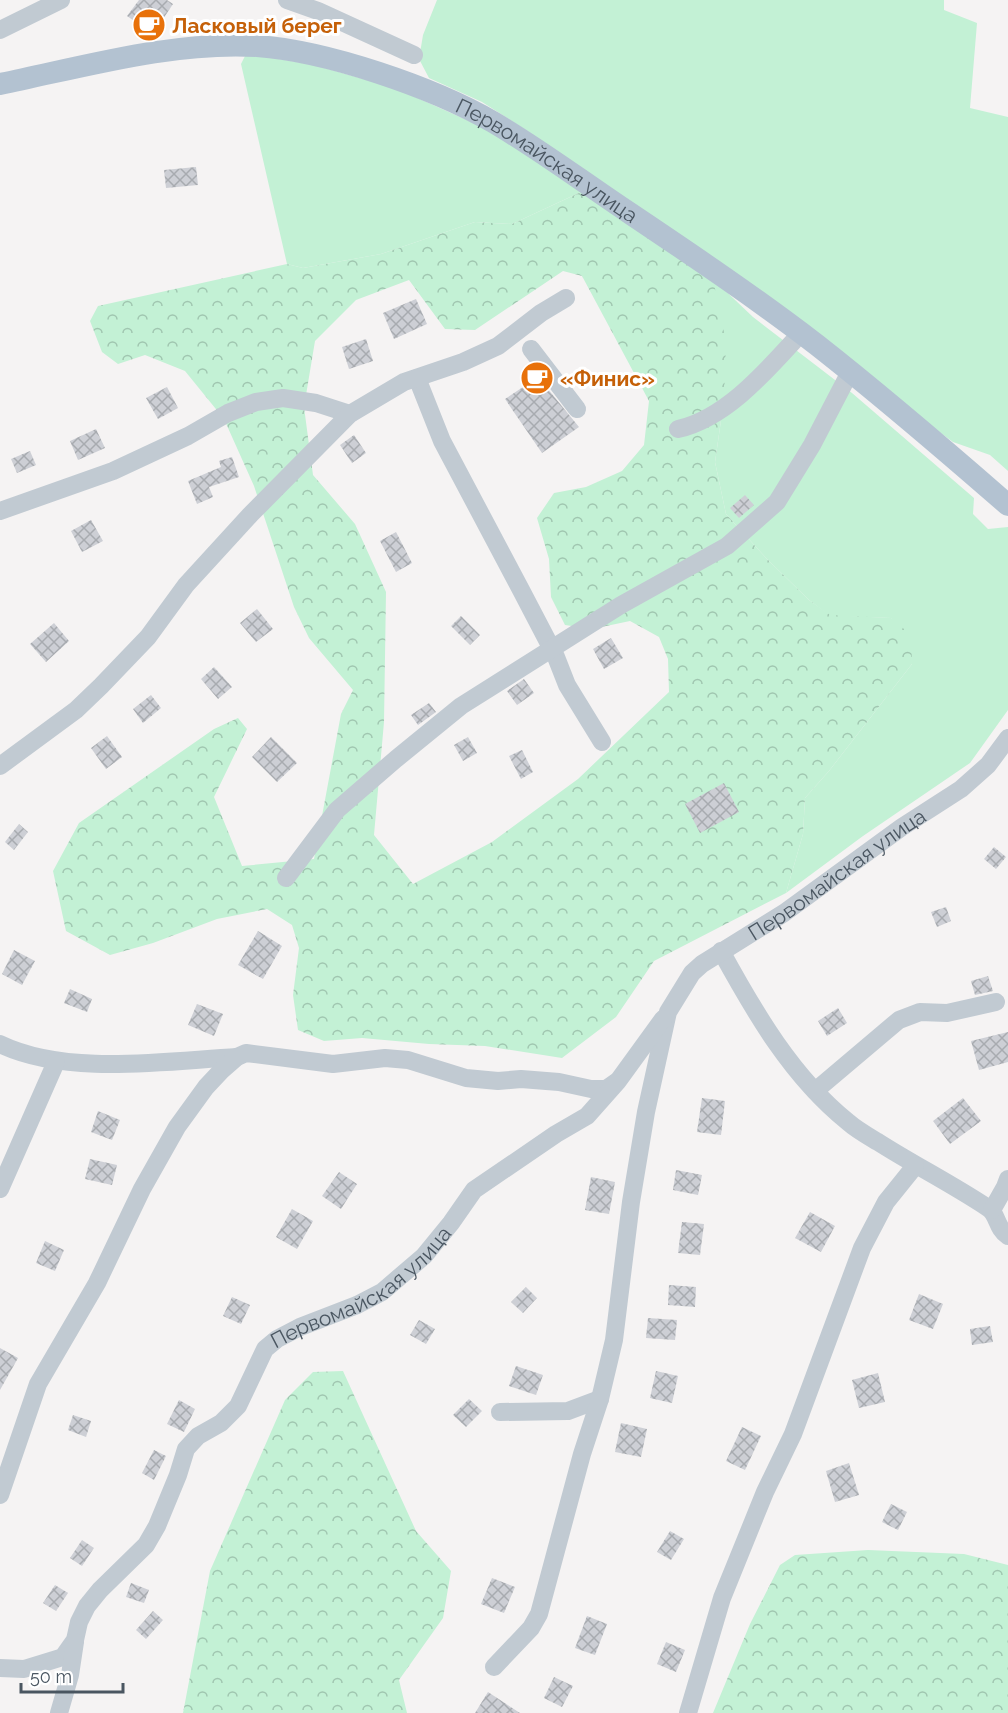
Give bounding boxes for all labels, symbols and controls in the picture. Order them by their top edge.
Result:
cafe icon: Ласковый берег [131,7,167,43]
place label: Ласковый берег [172,13,342,38]
street label: Первомайская улица [452,92,643,228]
cafe icon: «Финис» [519,360,555,396]
place label: «Финис» [560,366,655,391]
street label: Первомайская улица [743,803,930,945]
street label: Первомайская улица [266,1221,456,1353]
scale bar [21,1656,123,1694]
text: 50 m [30,1666,72,1687]

